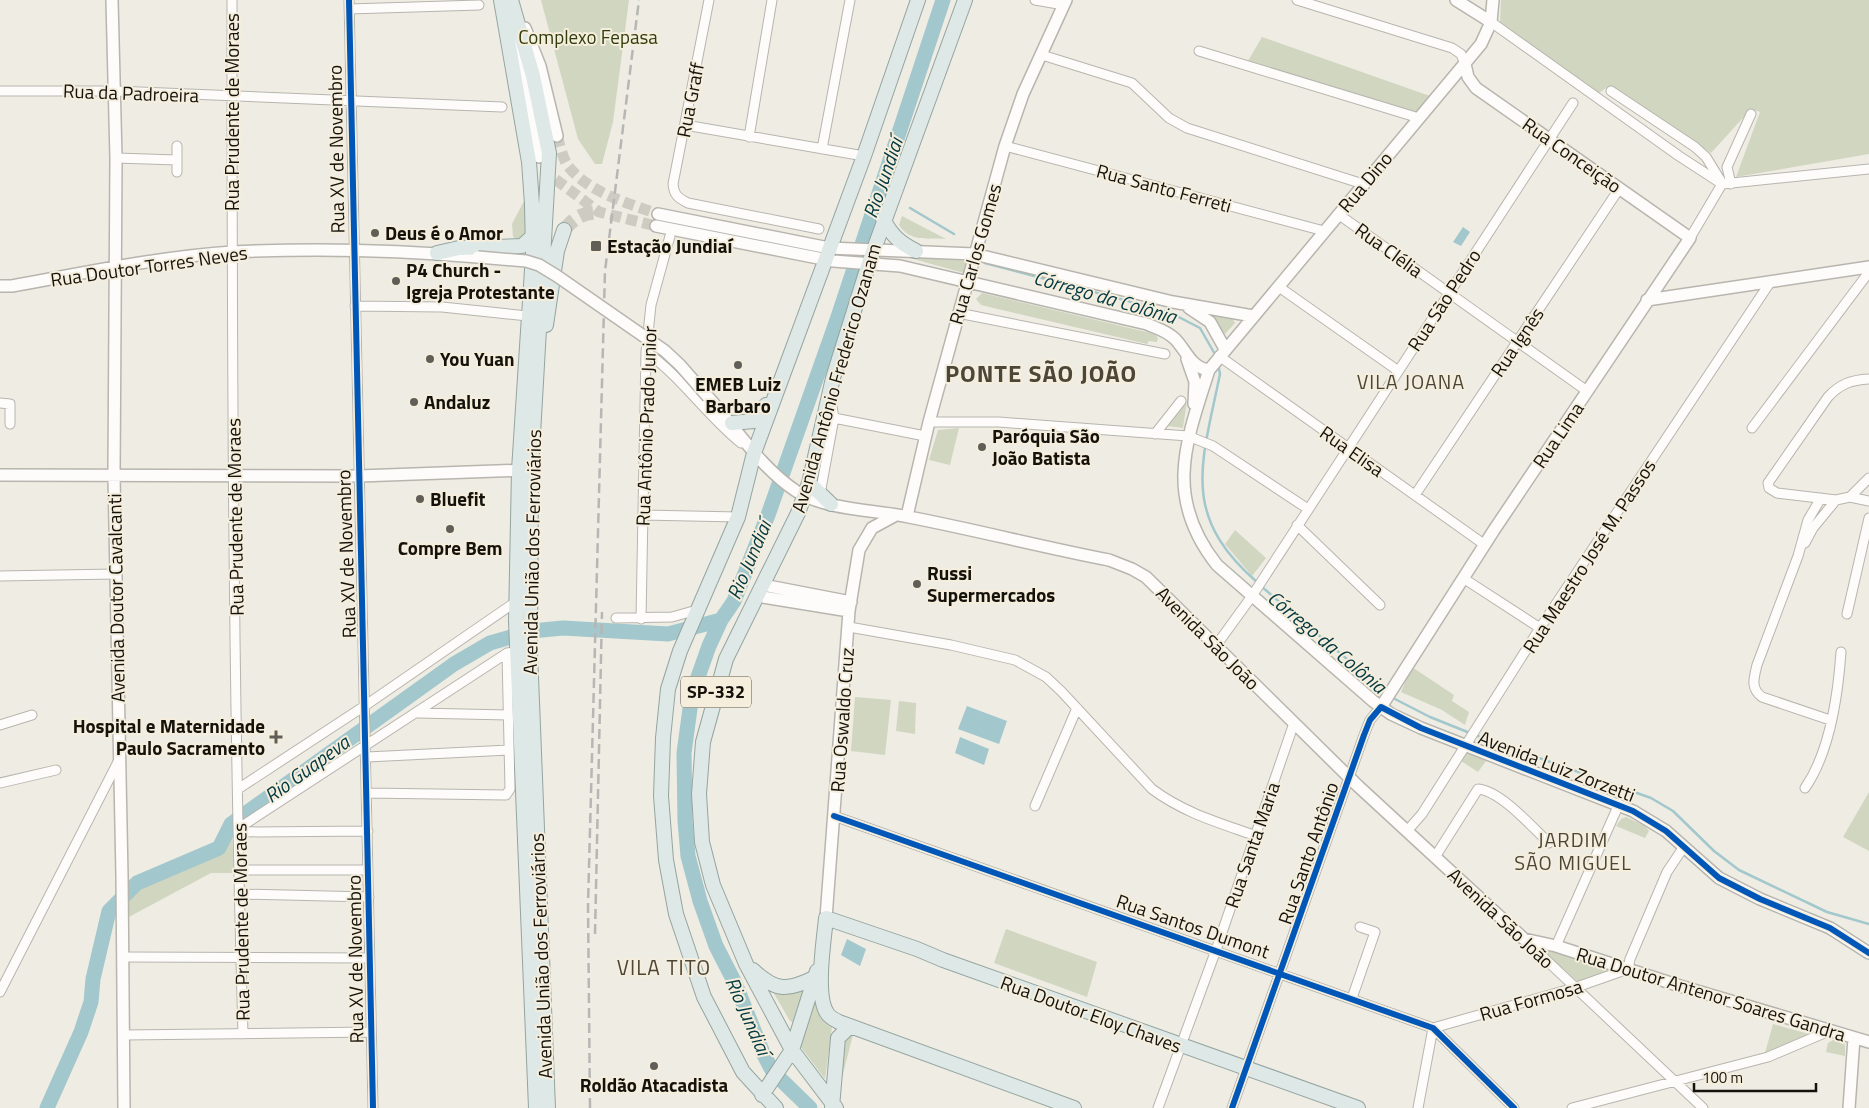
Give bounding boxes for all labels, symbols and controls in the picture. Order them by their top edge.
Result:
street label: Rua Prudente de Moraes [217,13,246,211]
park label: Complexo Fepasa [518,22,658,51]
street label: Rua Graff [668,59,711,140]
street label: Rua XV de Novembro [320,64,351,234]
street label: Rua da Padroeira [62,76,200,109]
street label: Rua Conceição [1517,110,1628,200]
water label: Rio Jundiaí [854,129,912,222]
street label: Rua Dino [1330,145,1399,219]
street label: Rua Santo Ferreti [1093,156,1235,219]
street label: Rua Carlos Gomes [941,180,1009,328]
street label: Rua Clélia [1349,215,1430,284]
place label: Deus é o Amor [385,218,503,247]
marker: Deus é o Amor [369,227,381,239]
place label: Estação Jundiaí [607,231,734,260]
street label: Rua Doutor Torres Neves [49,237,249,294]
marker: Estação Jundiaí [589,239,603,253]
street label: Avenida Antônio Frederico Ozanam [783,240,888,516]
street label: Rua São Pedro [1400,243,1488,357]
place label: P4 Church - Igreja Protestante [406,255,555,306]
water label: Córrego da Colônia [1030,261,1181,332]
marker: P4 Church - Igreja Protestante [390,275,402,287]
street label: Rua Ignês [1483,301,1551,382]
street label: Rua Antônio Prado Junior [628,325,664,527]
place label: You Yuan [440,344,514,373]
marker: You Yuan [424,353,436,365]
district label: PONTE SÃO JOÃO [945,355,1137,391]
marker: EMEB Luiz Barbaro [732,359,744,371]
district label: VILA JOANA [1357,366,1465,397]
place label: EMEB Luiz Barbaro [695,369,781,420]
place label: Andaluz [424,387,490,416]
marker: Andaluz [408,396,420,408]
street label: Rua Lima [1525,396,1591,474]
street label: Rua Prudente de Moraes [218,418,251,616]
street label: Rua Elisa [1314,418,1391,484]
place label: Paróquia São João Batista [992,421,1100,472]
street label: Avenida União dos Ferroviários [515,429,548,675]
marker: Paróquia São João Batista [976,441,988,453]
street label: Rua Maestro José M. Passos [1515,453,1662,658]
street label: Rua XV de Novembro [328,469,363,639]
place label: Bluefit [430,484,486,513]
street label: Avenida Doutor Cavalcanti [99,493,132,703]
marker: Bluefit [414,493,426,505]
water label: Rio Jundiaí [718,511,781,604]
marker: Compre Bem [444,523,456,535]
place label: Compre Bem [398,533,502,562]
place label: Russi Supermercados [927,558,1055,609]
marker: Russi Supermercados [911,578,923,590]
street label: Avenida São João [1150,579,1267,696]
water label: Córrego da Colônia [1261,582,1395,702]
street label: Rua Oswaldo Cruz [822,647,861,793]
road number: SP-332 [681,676,751,708]
place label: Hospital e Maternidade Paulo Sacramento [73,711,265,762]
street label: Avenida Luiz Zorzetti [1475,722,1640,809]
water label: Rio Guapeva [258,726,357,810]
marker: Hospital e Maternidade Paulo Sacramento [269,730,283,744]
street label: Rua Santa Maria [1216,777,1287,912]
street label: Rua Santo Antônio [1270,778,1345,928]
street label: Rua Prudente de Moraes [224,823,257,1021]
district label: JARDIM SÃO MIGUEL [1514,824,1632,878]
street label: Avenida União dos Ferroviários [522,833,559,1079]
street label: Avenida São João [1441,860,1561,975]
street label: Rua XV de Novembro [339,874,370,1044]
street label: Rua Santos Dumont [1113,886,1274,965]
street label: Rua Doutor Antenor Soares Gandra [1573,939,1850,1049]
district label: VILA TITO [617,951,711,983]
street label: Rua Doutor Eloy Chaves [997,967,1186,1060]
street label: Rua Formosa [1476,971,1586,1028]
water label: Rio Jundiaí [717,972,782,1065]
marker: Roldão Atacadista [648,1060,660,1072]
scale bar [1694,1060,1816,1092]
text: 100 m [1702,1066,1743,1089]
place label: Roldão Atacadista [580,1070,728,1099]

